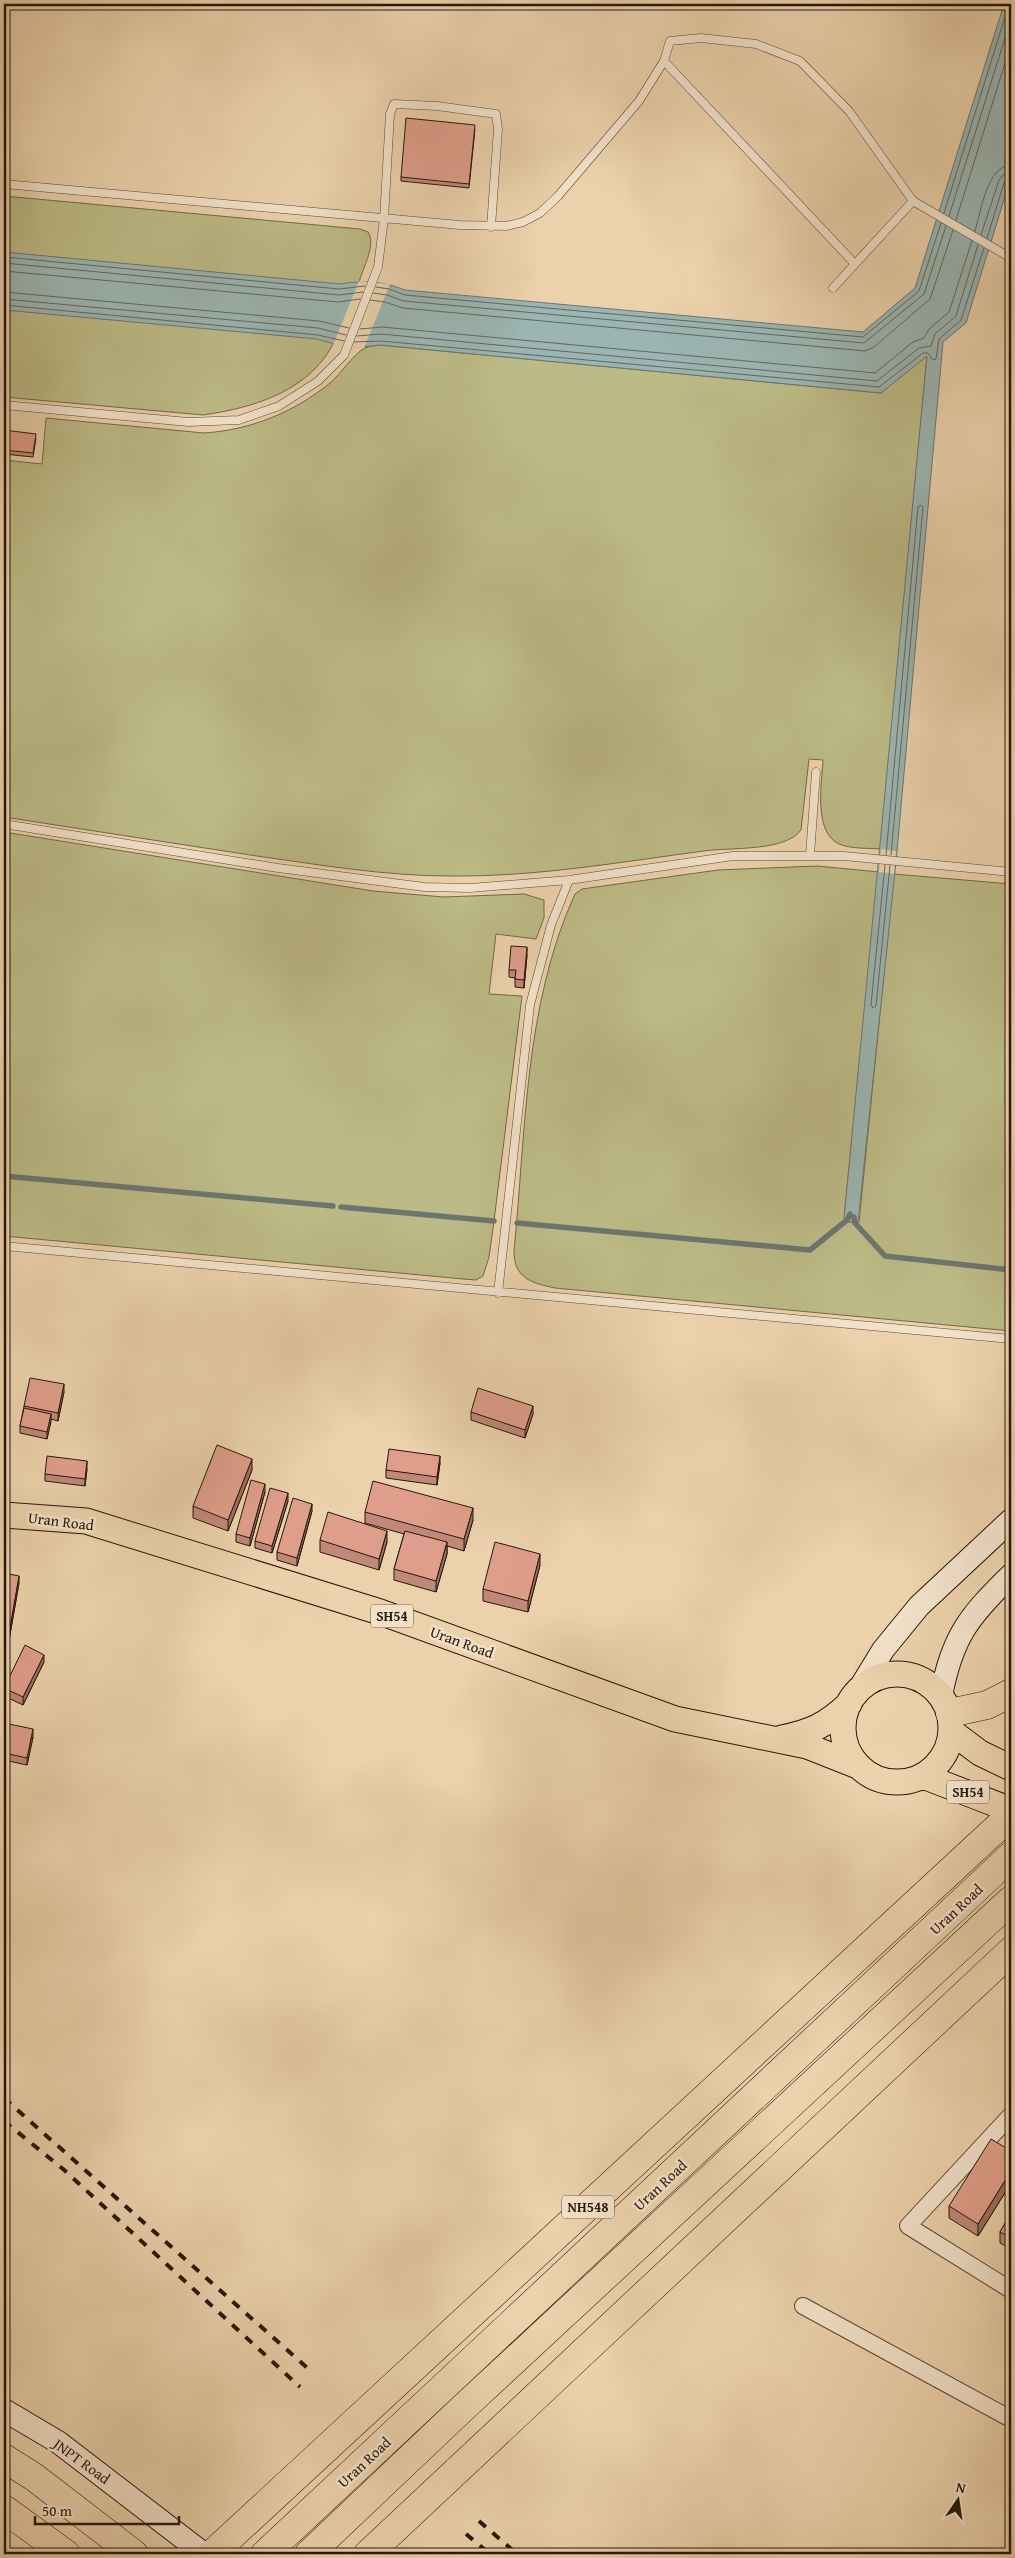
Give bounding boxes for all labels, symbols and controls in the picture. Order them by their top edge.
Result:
street label: Uran Road [27,1507,95,1535]
road number: SH54 [371,1604,413,1628]
street label: Uran Road [427,1621,497,1663]
road number: SH54 [947,1780,989,1804]
street label: Uran Road [925,1879,987,1939]
street label: Uran Road [629,2155,691,2215]
road number: NH548 [562,2196,614,2218]
street label: JNPT Road [48,2432,115,2489]
street label: Uran Road [333,2432,395,2492]
north arrow [932,2476,982,2526]
text: N [954,2477,968,2498]
scale bar [35,2493,179,2525]
text: 50 m [42,2500,73,2521]

